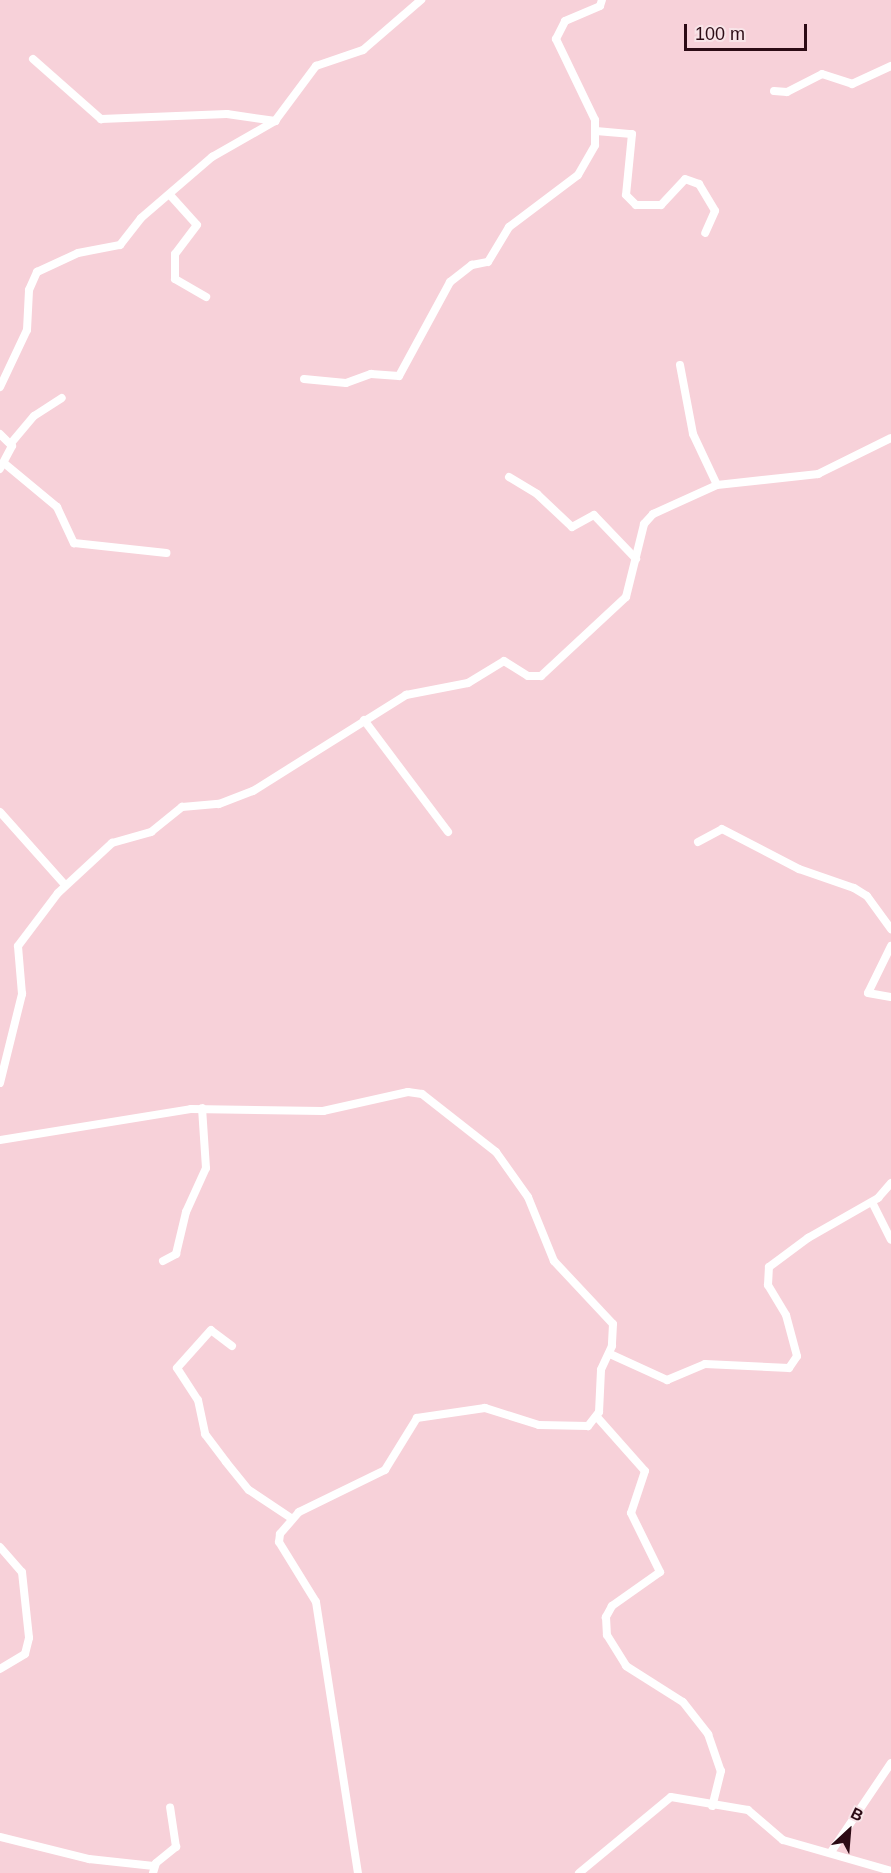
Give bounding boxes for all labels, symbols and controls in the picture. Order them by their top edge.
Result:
scale bar [687,12,810,50]
text: 100 m [695,24,745,44]
north arrow [819,1801,879,1861]
text: B [848,1804,866,1825]

